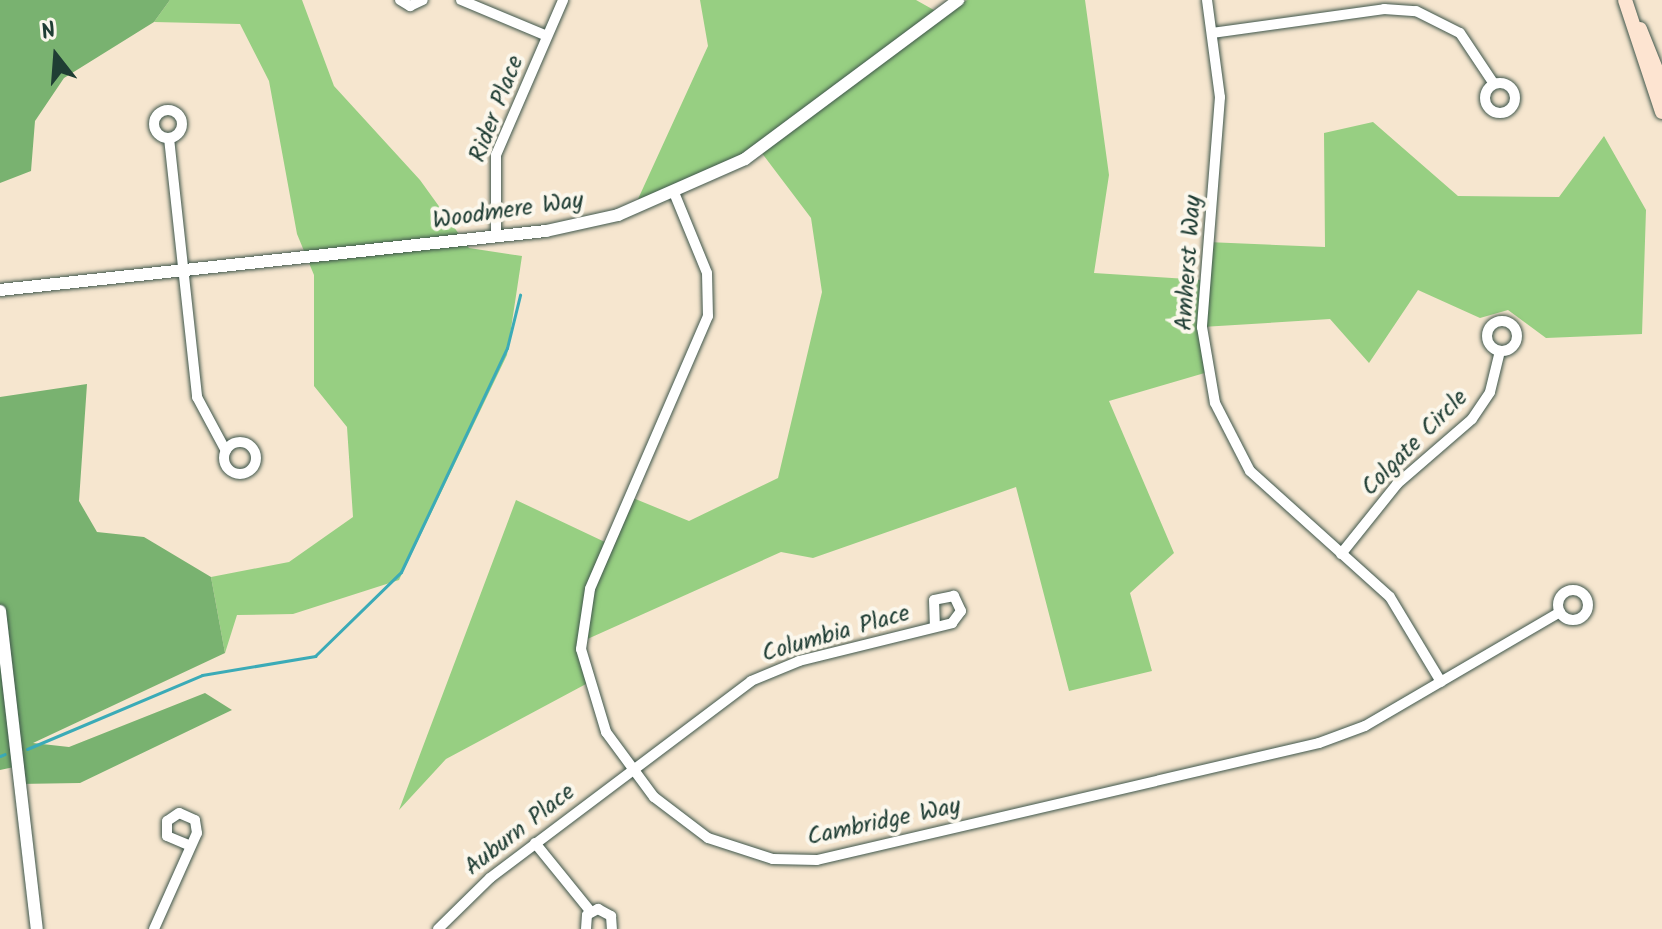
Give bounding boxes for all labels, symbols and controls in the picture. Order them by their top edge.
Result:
text: N [37,14,61,51]
north arrow [16,16,96,96]
street label: Rider Place [464,52,530,166]
street label: Woodmere Way [431,186,585,236]
street label: Amherst Way [1170,194,1208,332]
street label: Colgate Circle [1356,384,1474,502]
street label: Columbia Place [759,599,913,669]
street label: Auburn Place [459,778,581,882]
street label: Cambridge Way [805,792,963,852]

